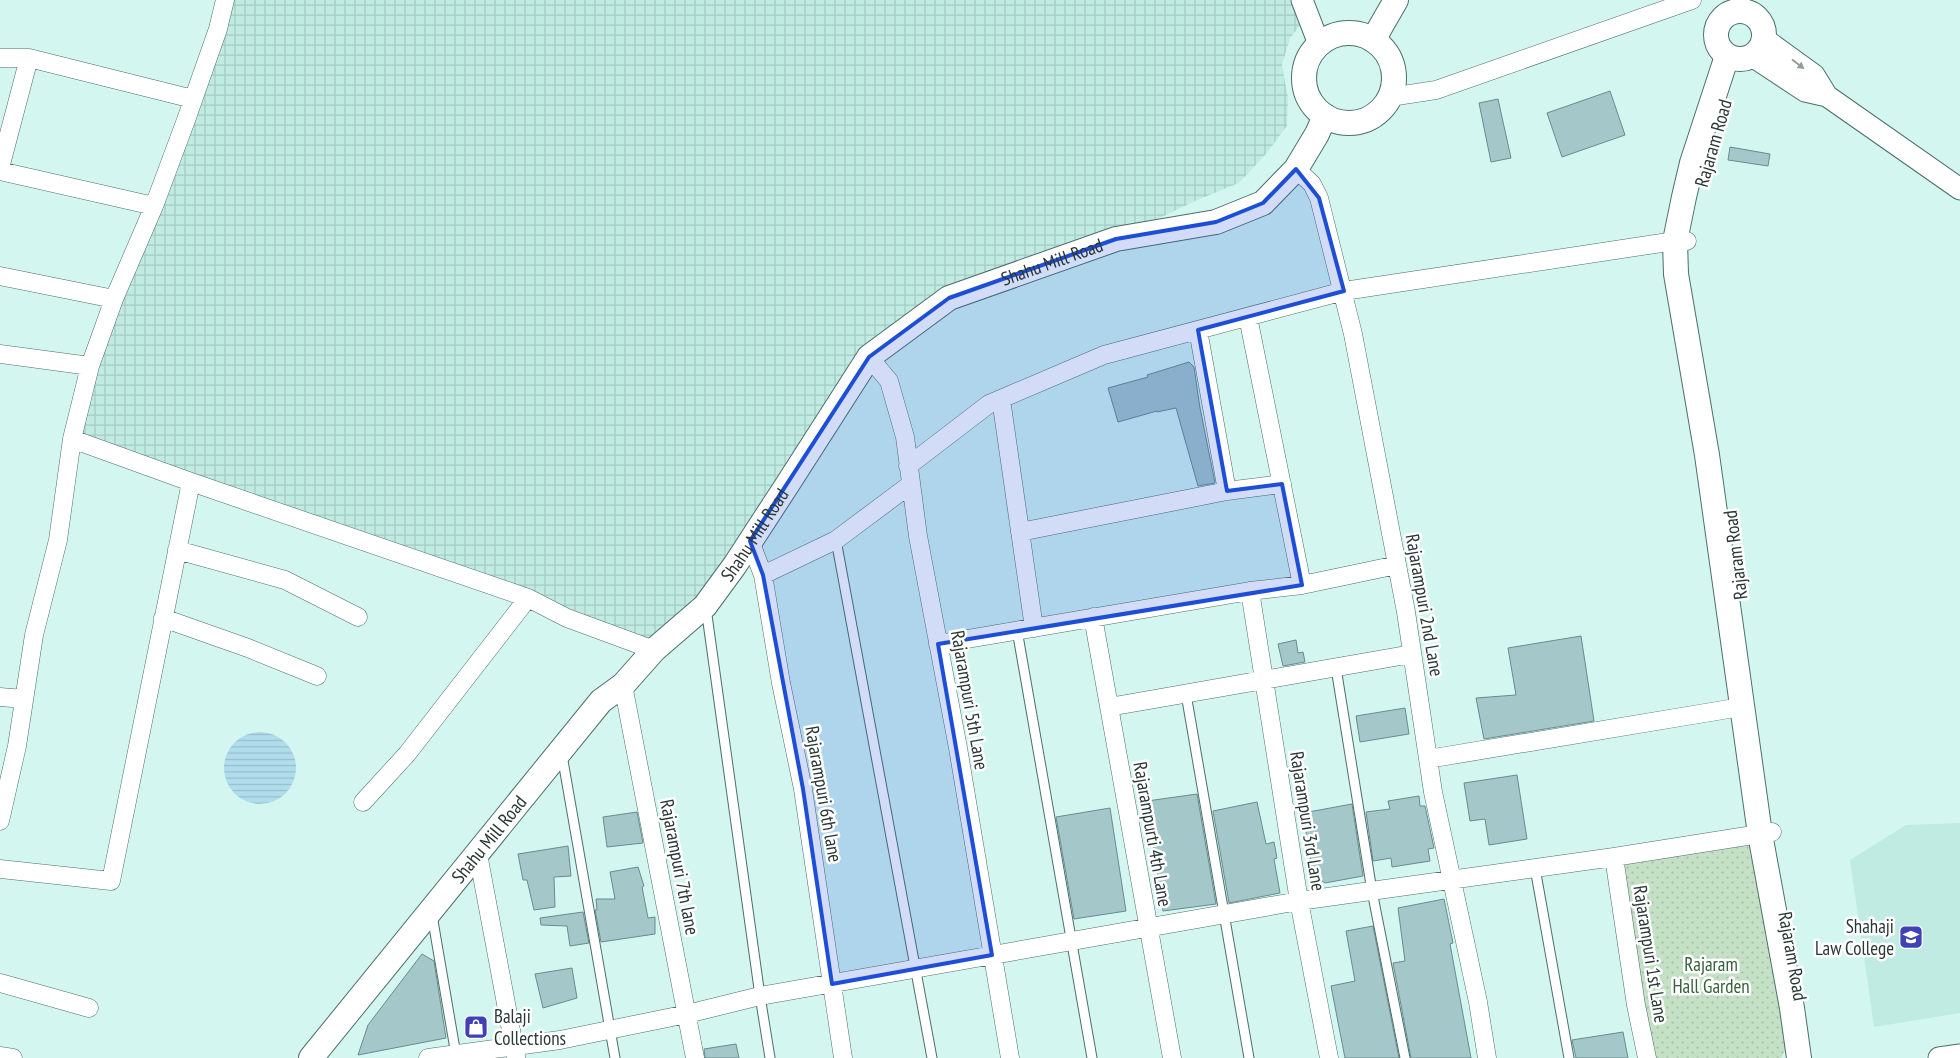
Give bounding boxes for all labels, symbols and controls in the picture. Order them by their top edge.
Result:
one-way arrow [1791,59,1805,69]
street label: Rajaram Road [1689,96,1737,190]
street label: Shahu Mill Road [998,233,1106,291]
street label: Shahu Mill Road [715,484,794,586]
street label: Rajaram Road [1718,509,1752,601]
street label: Rajarampuri 2nd Lane [1401,532,1449,678]
street label: Rajarampuri 5th Lane [946,628,994,772]
street label: Rajarampuri 6th lane [800,724,848,864]
street label: Rajarampuri 3rd Lane [1285,750,1331,893]
street label: Rajarampurti 4th Lane [1128,760,1178,908]
street label: Shahu Mill Road [446,790,532,888]
street label: Rajarampuri 7th lane [655,797,705,937]
street label: Rajarampuri 1st Lane [1628,883,1674,1025]
street label: Rajaram Road [1773,910,1813,1002]
place label: Shahaji Law College [1815,914,1894,960]
school or university icon: Shahaji Law College [1898,924,1924,950]
park label: Rajaram Hall Garden [1672,952,1750,998]
place label: Balaji Collections [494,1004,566,1050]
shop icon: Balaji Collections [463,1014,489,1040]

